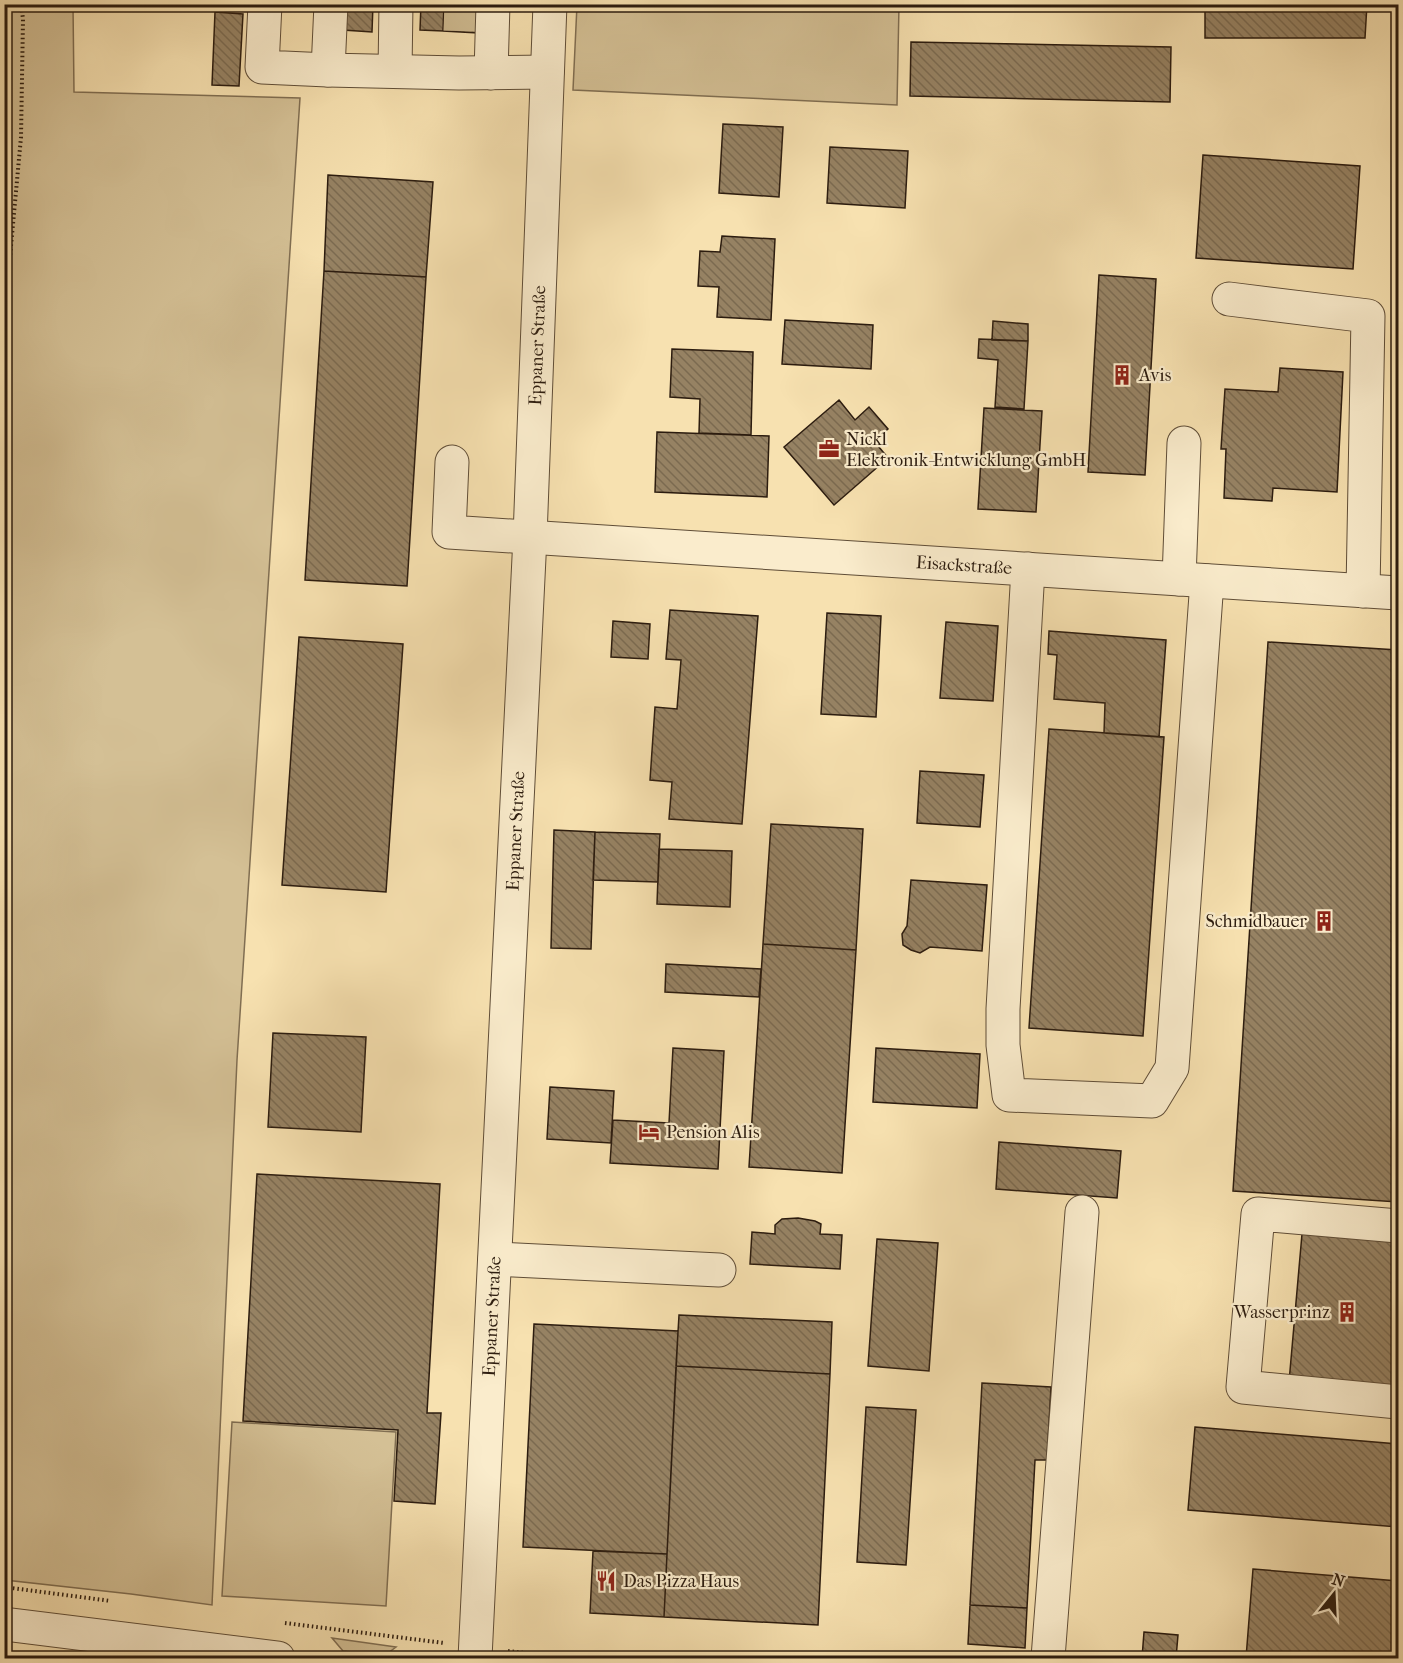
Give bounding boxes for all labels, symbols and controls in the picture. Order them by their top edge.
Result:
street label: Eppaner Straße [525,285,550,406]
building icon: Avis [1110,363,1134,387]
place label: Avis [1138,365,1172,386]
place label: Nickl Elektronik-Entwicklung GmbH [846,429,1086,471]
office icon: Nickl Elektronik-Entwicklung GmbH [817,437,841,461]
street label: Eisackstraße [915,552,1013,579]
street label: Eppaner Straße [503,770,530,892]
building icon: Schmidbauer [1312,909,1336,933]
place label: Schmidbauer [1205,911,1307,932]
hotel icon: Pension Alis [637,1120,661,1144]
place label: Pension Alis [666,1122,760,1143]
street label: Eppaner Straße [479,1256,506,1377]
building icon: Wasserprinz [1335,1300,1359,1324]
place label: Wasserprinz [1233,1302,1330,1323]
north arrow [1304,1564,1364,1624]
restaurant icon: Das Pizza Haus [594,1569,618,1593]
text: N [1330,1569,1348,1591]
place label: Das Pizza Haus [623,1571,740,1592]

